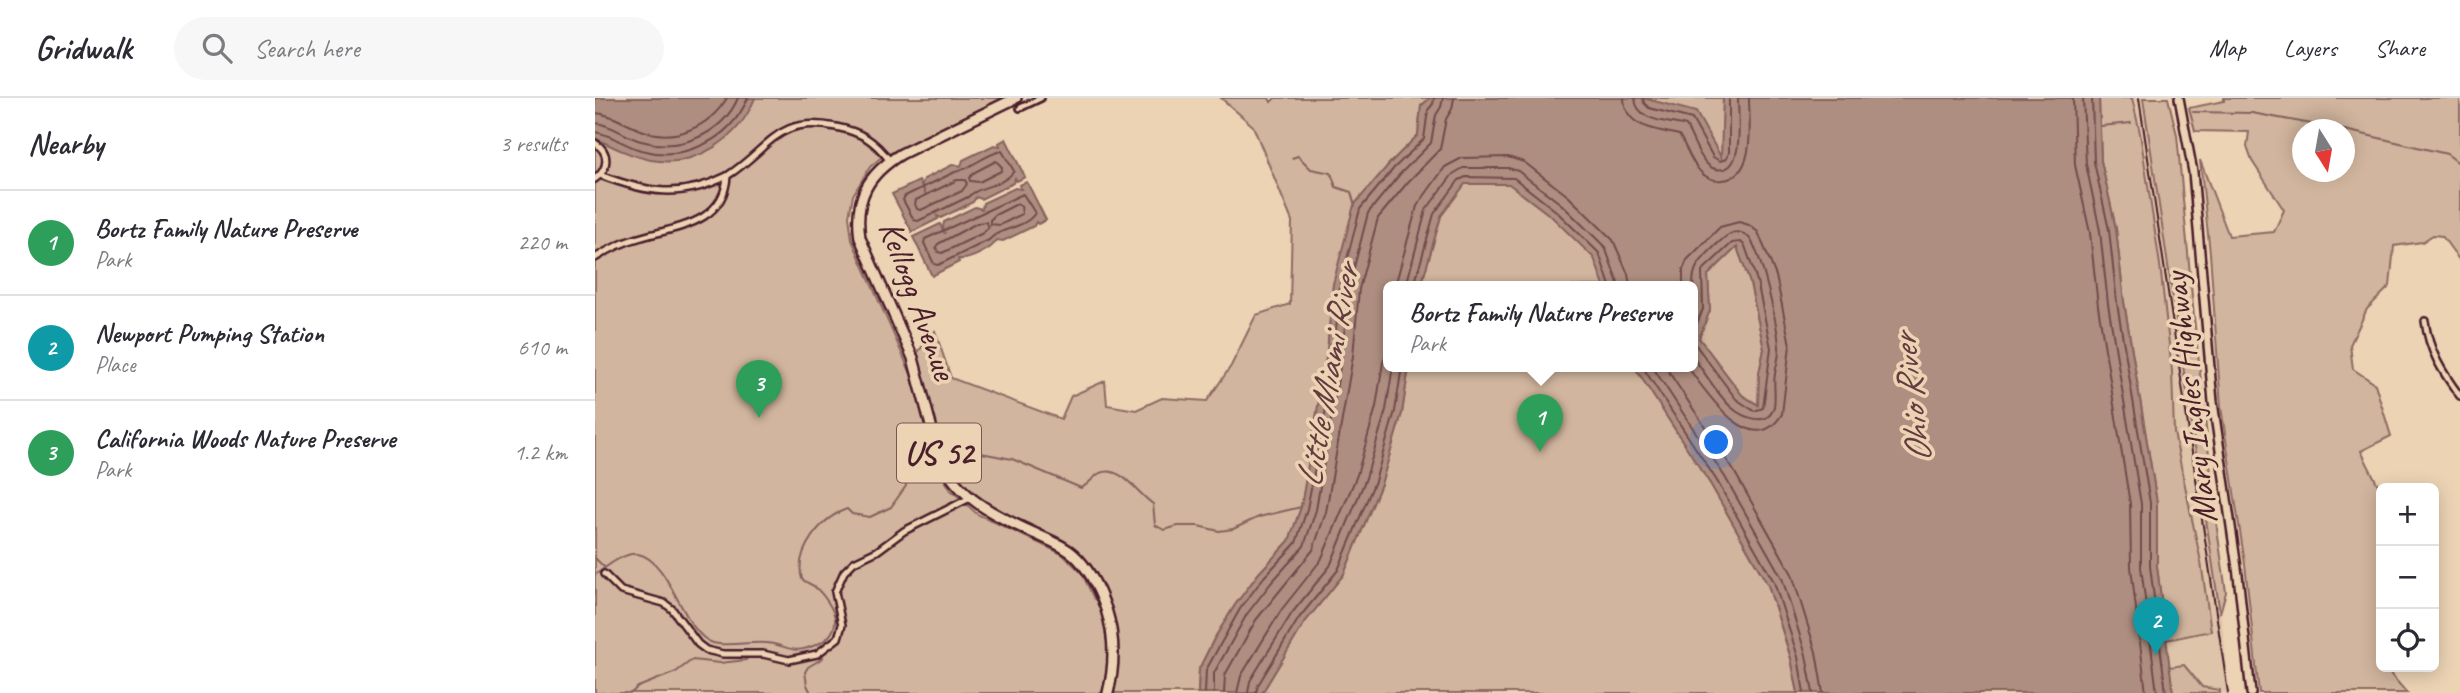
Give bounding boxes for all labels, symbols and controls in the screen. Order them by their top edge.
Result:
search box [174,17,664,80]
text: Gridwalk [35,27,132,69]
icon: search [198,29,236,67]
text: Search here [254,32,360,65]
text: Map [2209,33,2246,63]
text: Layers [2284,33,2337,63]
text: Share [2375,33,2425,63]
north arrow [2292,119,2355,182]
text: Nearby [28,125,104,163]
text: 3 results [500,129,567,158]
text: Bortz Family Nature Preserve [95,212,357,245]
street label: Kellogg Avenue [868,214,968,388]
text: 1 [46,228,56,257]
text: 220 m [518,228,567,257]
text: Park [95,245,131,274]
water label: Little Miami River [1284,256,1371,490]
street label: Mary Ingles Highway [2152,267,2228,526]
popup [1383,281,1698,372]
text: Bortz Family Nature Preserve [1409,296,1672,329]
text: Newport Pumping Station [95,317,324,350]
water label: Ohio River [1879,326,1942,466]
text: Park [1409,329,1446,358]
text: 2 [46,333,56,362]
text: 610 m [518,333,567,362]
text: Place [95,350,135,379]
pin: 3 [736,360,782,418]
pin: 1 [1517,394,1563,452]
text: California Woods Nature Preserve [95,422,395,455]
road number: US 52 [897,424,981,482]
your location [1699,425,1733,459]
text: 3 [46,438,56,467]
text: 1.2 km [514,438,567,467]
text: Park [95,455,131,484]
map controls [2376,483,2439,672]
button: + [2376,483,2439,546]
button: − [2376,546,2439,609]
pin: 2 [2133,597,2179,655]
button: locate [2376,609,2439,672]

